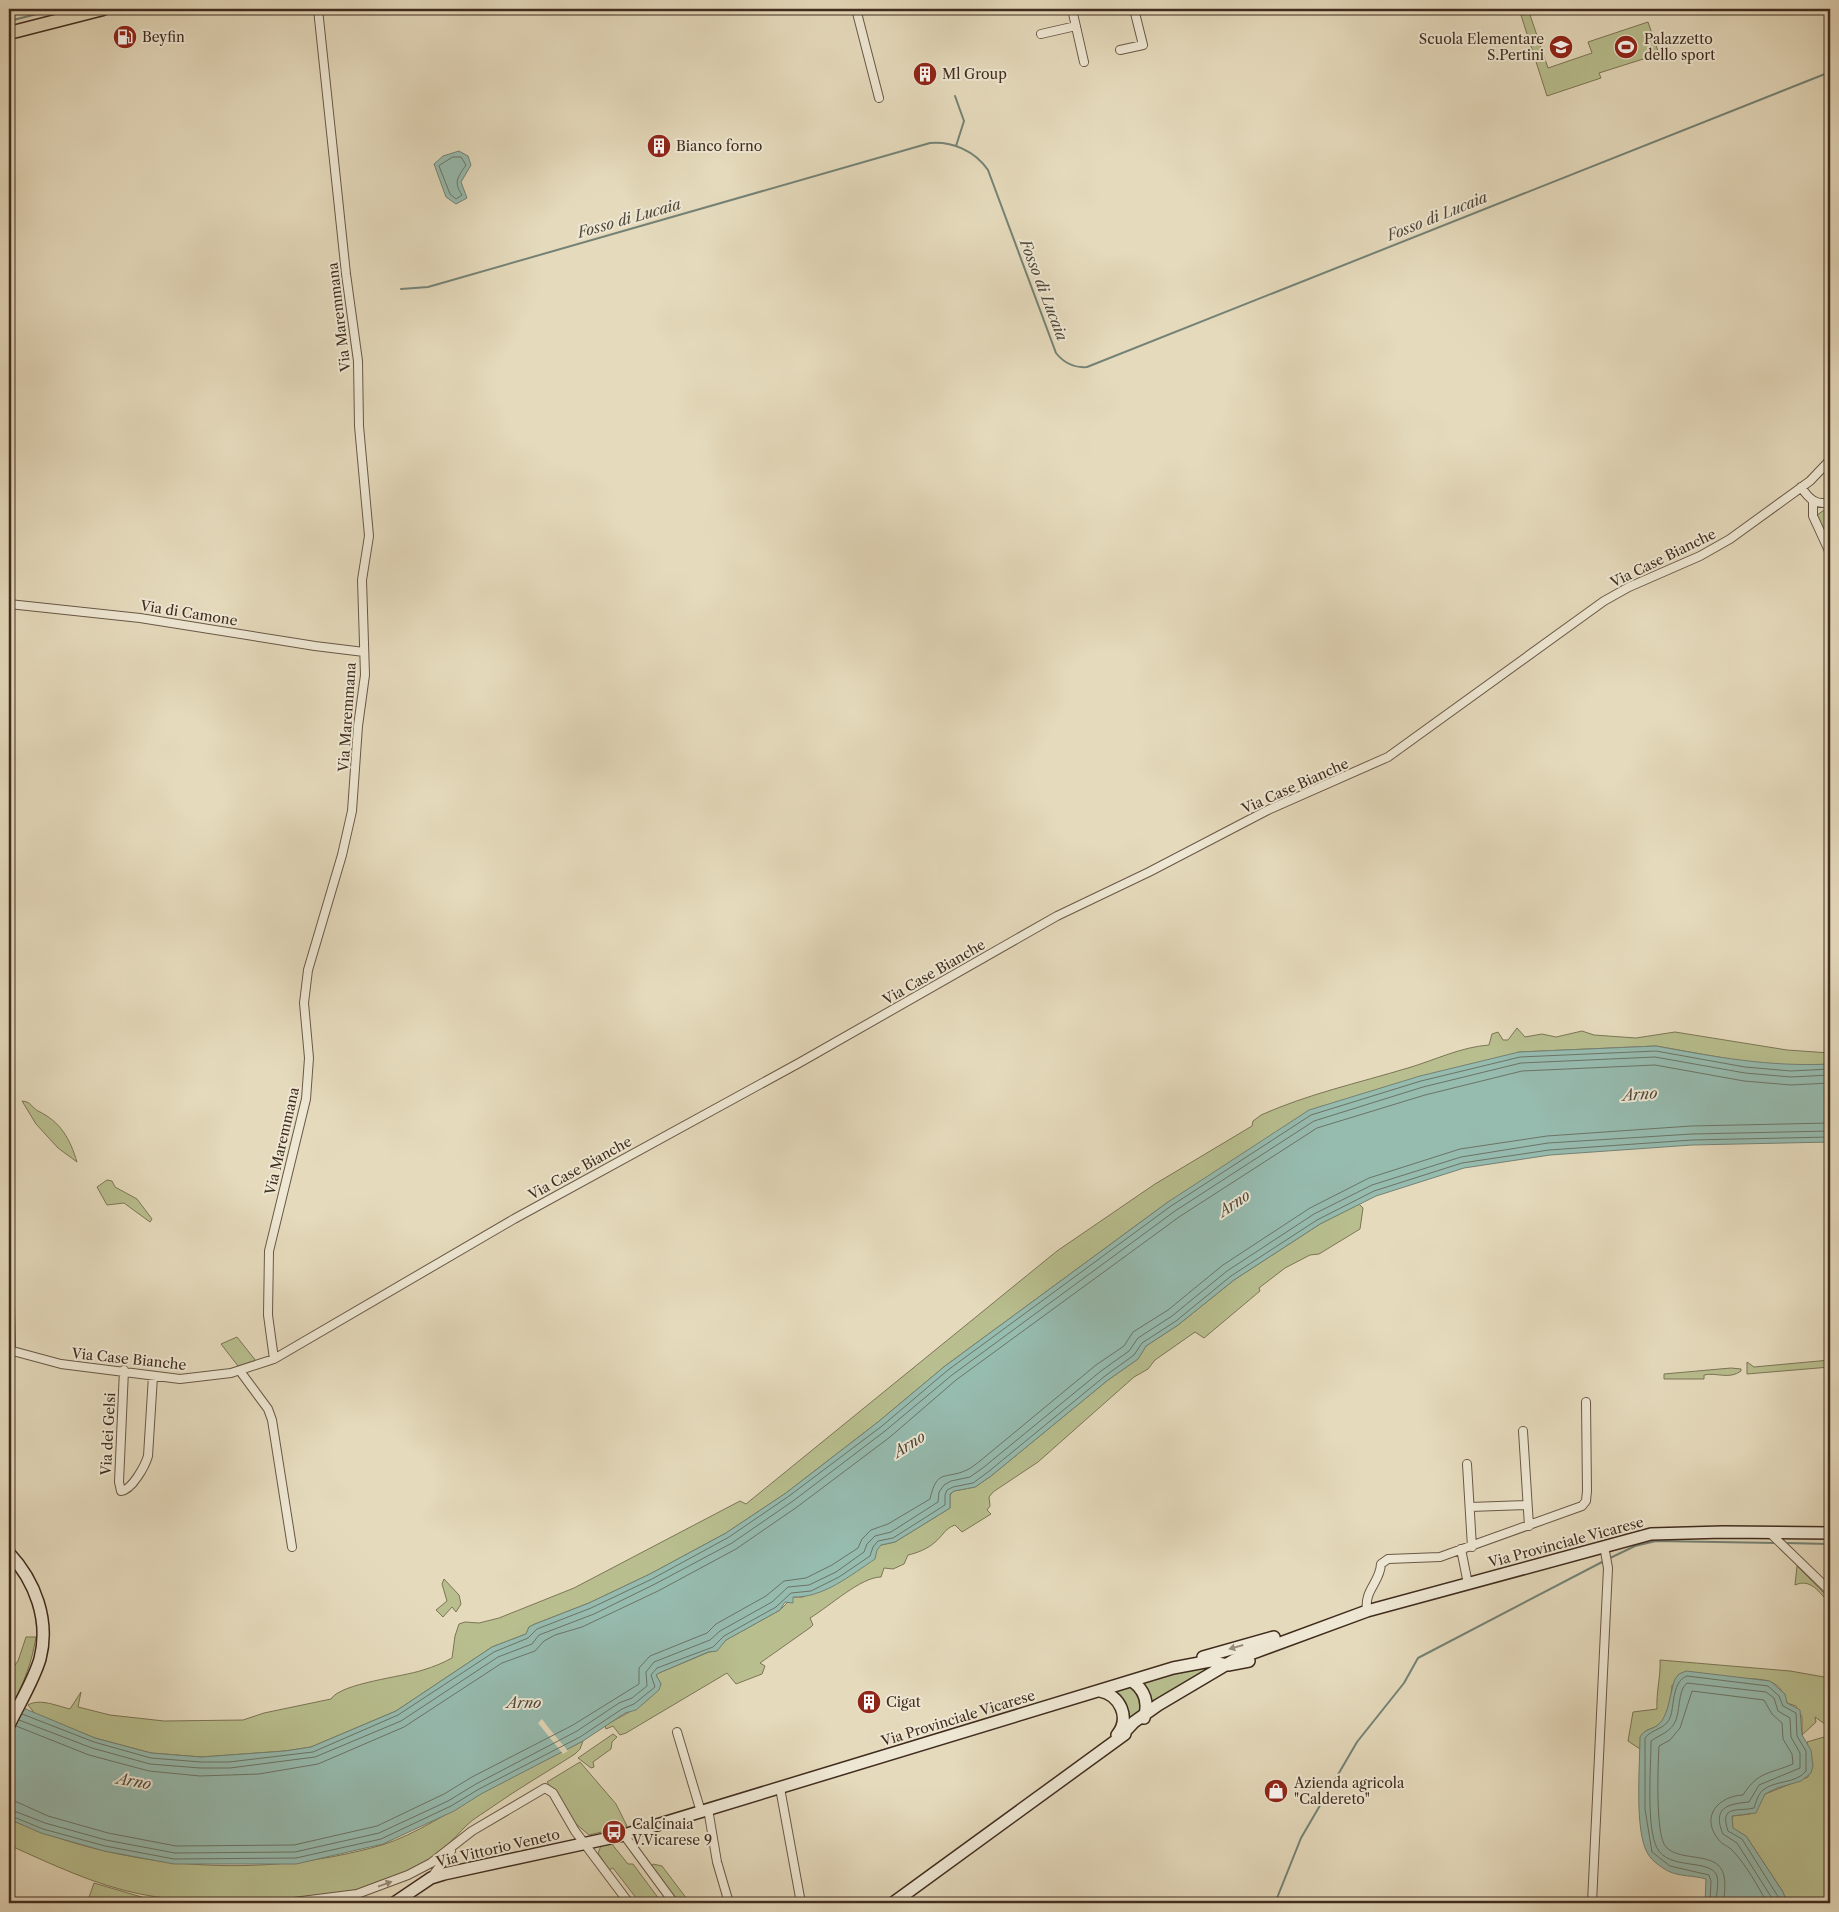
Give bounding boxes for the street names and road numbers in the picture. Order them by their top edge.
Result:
street label: Via Maremmana [323,261,355,374]
street label: Via Case Bianche [1606,525,1719,592]
street label: Via di Camone [138,596,239,630]
street label: Via Maremmana [334,661,360,773]
street label: Via Case Bianche [1238,754,1351,818]
street label: Via Case Bianche [879,935,989,1009]
street label: Via Maremmana [261,1085,303,1198]
street label: Via Case Bianche [524,1132,635,1204]
street label: Via Case Bianche [70,1344,187,1374]
street label: Via dei Gelsi [97,1392,119,1477]
street label: Via Provinciale Vicarese [1486,1513,1646,1572]
street label: Via Provinciale Vicarese [878,1686,1037,1750]
street label: Via Vittorio Veneto [433,1825,562,1871]

